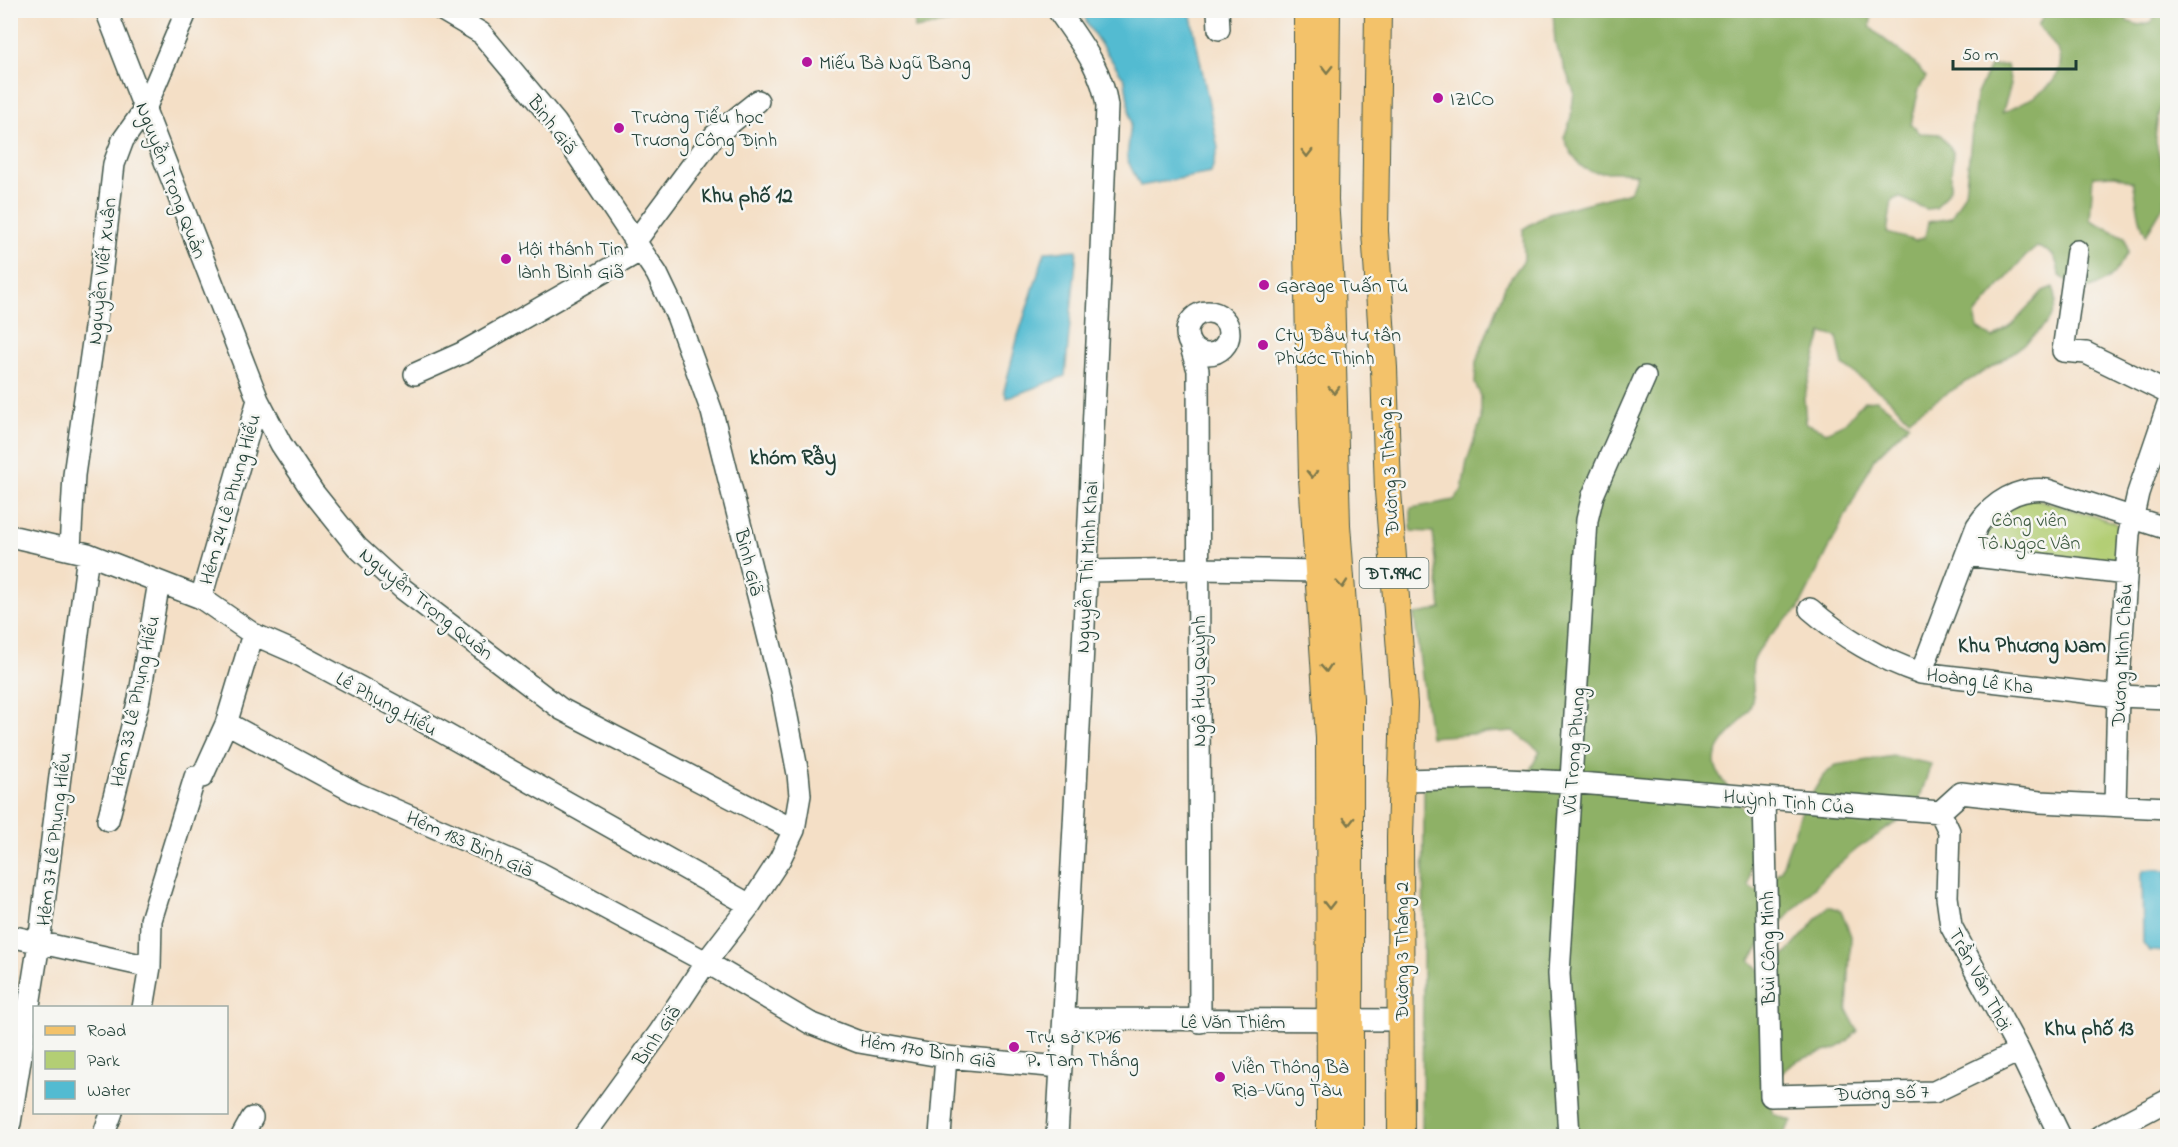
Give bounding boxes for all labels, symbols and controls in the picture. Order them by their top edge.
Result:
scale bar [1953,33,2076,71]
text: 50 m [1962,43,1999,69]
place label: Miếu Bà Ngũ Bang [819,50,971,80]
marker: Miếu Bà Ngũ Bang [800,55,814,69]
one-way arrow [1321,64,1333,73]
place label: IZICO [1450,86,1494,115]
street label: Bình Giã [518,89,583,161]
marker: IZICO [1431,91,1445,105]
street label: Nguyễn Trọng Quản [126,98,213,264]
place label: Trường Tiểu học Trương Công Định [631,104,777,157]
marker: Trường Tiểu học Trương Công Định [612,121,626,135]
one-way arrow [1300,148,1313,157]
district label: Khu phố 12 [701,182,793,212]
street label: Nguyễn Viết Xuân [81,196,127,346]
place label: Hội thánh Tin lành Bình Giã [518,236,624,288]
marker: Hội thánh Tin lành Bình Giã [499,252,513,266]
place label: Garage Tuấn Tú [1276,273,1408,303]
marker: Garage Tuấn Tú [1257,278,1271,292]
place label: Cty Đầu tư tân Phước Thịnh [1275,322,1401,374]
marker: Cty Đầu tư tân Phước Thịnh [1256,338,1270,352]
one-way arrow [1327,385,1340,394]
street label: Đường 3 Tháng 2 [1372,396,1410,537]
street label: Hẻm 24 Lê Phụng Hiểu [193,411,271,589]
district label: khóm Rẫy [750,444,836,476]
one-way arrow [1306,469,1318,478]
street label: Nguyễn Thị Minh Khai [1069,480,1108,654]
park label: Công viên Tô Ngọc Vân [1978,507,2081,560]
street label: Bình Giã [725,525,770,599]
street label: Nguyễn Trọng Quản [351,542,499,669]
road number: ĐT.994C [1360,558,1428,588]
one-way arrow [1335,580,1348,589]
street label: Dương Minh Châu [2105,583,2143,728]
street label: Hẻm 33 Lê Phụng Hiểu [104,613,170,790]
street label: Ngô Huy Quỳnh [1186,615,1216,747]
district label: Khu Phương Nam [1958,632,2106,664]
street label: Hoàng Lê Kha [1925,662,2035,704]
one-way arrow [1319,664,1332,673]
street label: Lê Phụng Hiểu [329,665,442,746]
street label: Vũ Trọng Phụng [1557,686,1595,817]
street label: Hẻm 37 Lê Phụng Hiểu [30,751,82,928]
street label: Huỳnh Tịnh Của [1722,783,1855,824]
street label: Hẻm 183 Bình Giã [401,804,537,886]
one-way arrow [1343,817,1355,826]
street label: Đường 3 Tháng 2 [1389,882,1419,1021]
street label: Bùi Công Minh [1754,891,1786,1006]
one-way arrow [1323,901,1335,910]
street label: Trần Văn Thời [1940,924,2018,1037]
street label: Bình Giã [626,1000,689,1073]
legend [33,1006,228,1114]
street label: Lê Văn Thiêm [1181,1009,1285,1038]
district label: Khu phố 13 [2044,1015,2134,1045]
text: Road [87,1019,126,1045]
place label: Trụ sở KP16 P. Tam Thắng [1026,1024,1139,1077]
street label: Hẻm 170 Bình Giã [858,1027,998,1078]
marker: Trụ sở KP16 P. Tam Thắng [1007,1040,1021,1054]
text: Park [87,1049,120,1075]
place label: Viễn Thông Bà Rịa-Vũng Tàu [1231,1054,1349,1107]
marker: Viễn Thông Bà Rịa-Vũng Tàu [1213,1070,1227,1084]
street label: Đường số 7 [1834,1078,1930,1112]
text: Water [87,1079,131,1105]

